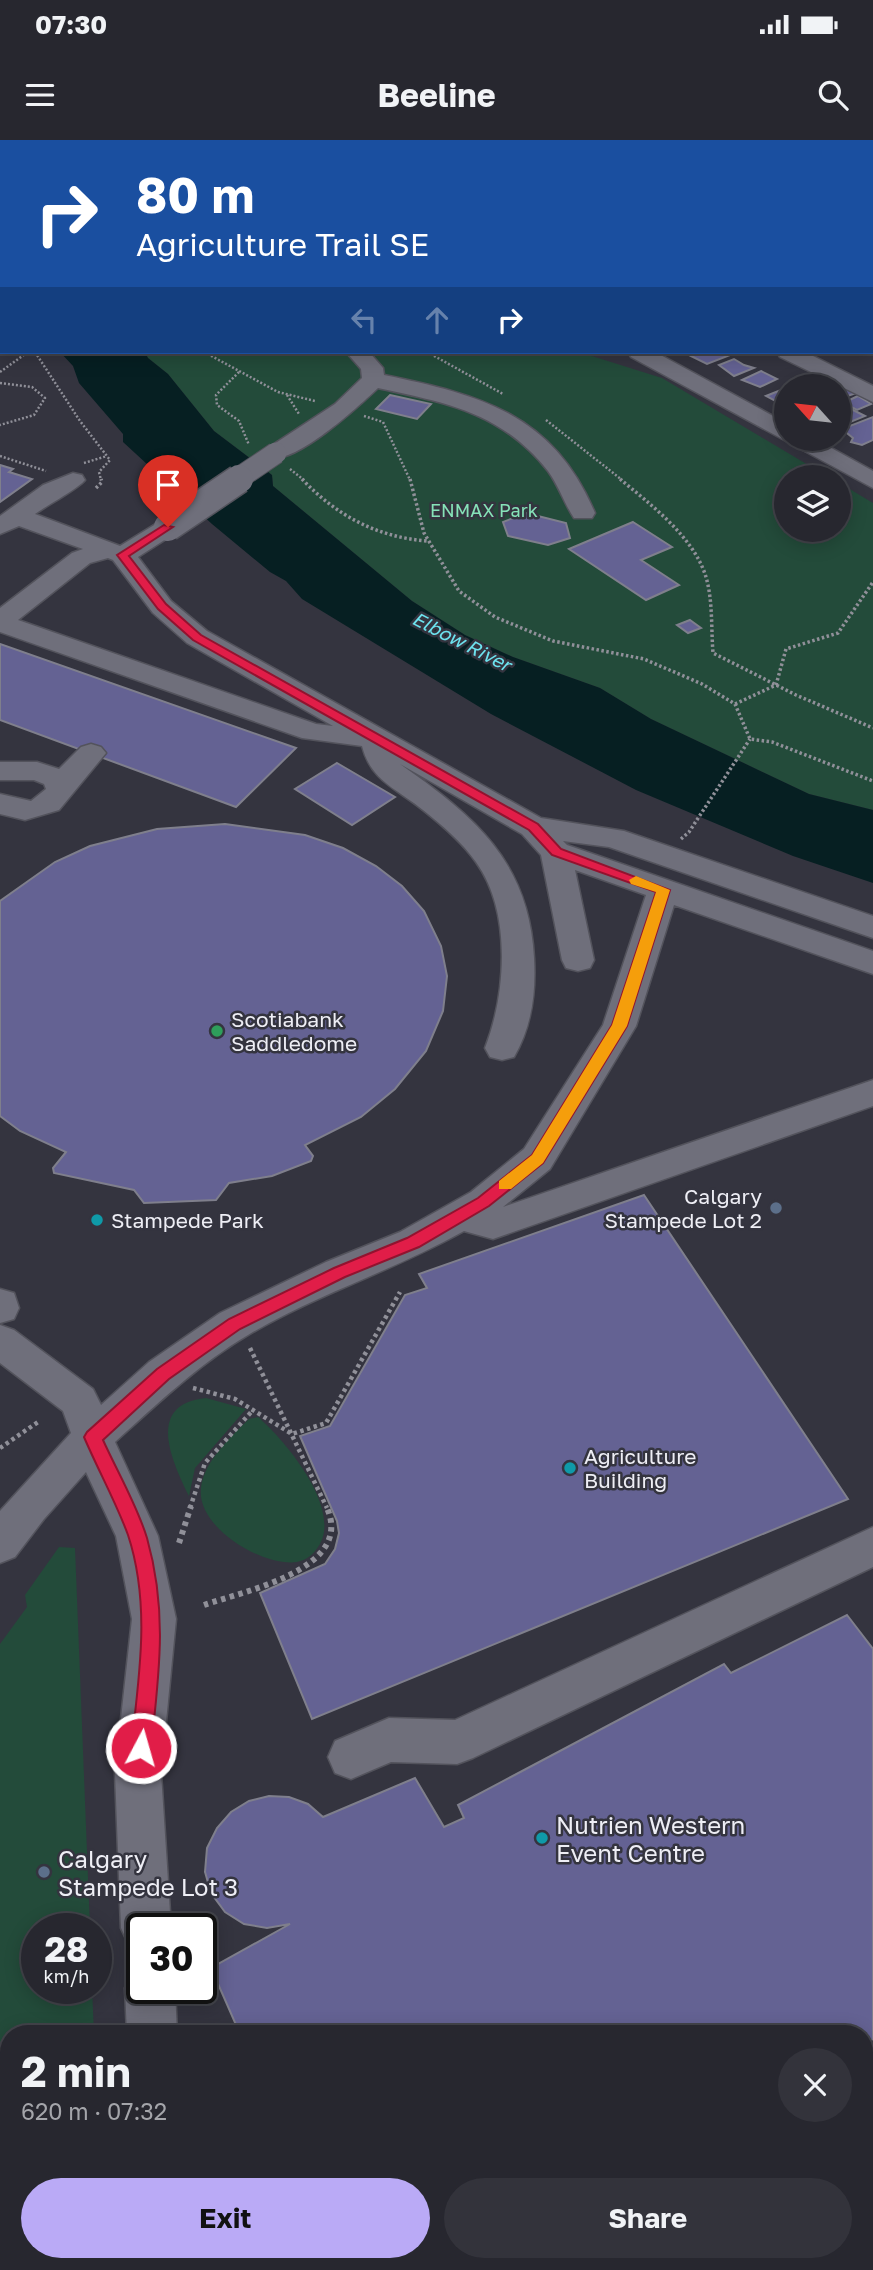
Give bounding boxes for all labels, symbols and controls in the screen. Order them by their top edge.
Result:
text: 07:30 [35,9,107,40]
icon: menu [21,76,59,114]
text: Beeline [377,76,496,114]
icon: search [814,76,852,114]
text: 80 m [136,165,254,224]
icon: right [21,168,112,259]
text: Agriculture Trail SE [136,225,429,263]
icon: left [345,301,383,339]
icon: ahead [418,301,456,339]
icon: right [491,301,529,339]
north arrow [774,374,850,452]
map controls [774,374,851,542]
pin [138,455,198,527]
button: layers [774,465,851,542]
icon: arrive [149,466,187,504]
park label: ENMAX Park [430,499,538,521]
water label: Elbow River [409,606,517,677]
place label: Scotiabank Saddledome [231,1006,357,1056]
marker: Scotiabank Saddledome [209,1023,225,1039]
place label: Calgary Stampede Lot 2 [605,1183,762,1233]
marker: Calgary Stampede Lot 2 [768,1200,784,1216]
place label: Stampede Park [111,1207,264,1233]
marker: Stampede Park [89,1212,105,1228]
place label: Agriculture Building [584,1443,696,1493]
marker: Agriculture Building [562,1460,578,1476]
position arrow [104,1711,178,1785]
place label: Nutrien Western Event Centre [556,1810,745,1867]
marker: Nutrien Western Event Centre [534,1830,550,1846]
place label: Calgary Stampede Lot 3 [58,1844,238,1901]
marker: Calgary Stampede Lot 3 [36,1864,52,1880]
speed limit sign: 30 [126,1913,217,2004]
text: 28 [45,1928,88,1970]
text: km/h [44,1965,89,1987]
text: 2 min [21,2046,131,2096]
button: close [778,2048,852,2122]
text: 620 m · 07:32 [21,2097,167,2125]
button: Exit [21,2178,430,2258]
button: Share [444,2178,852,2258]

